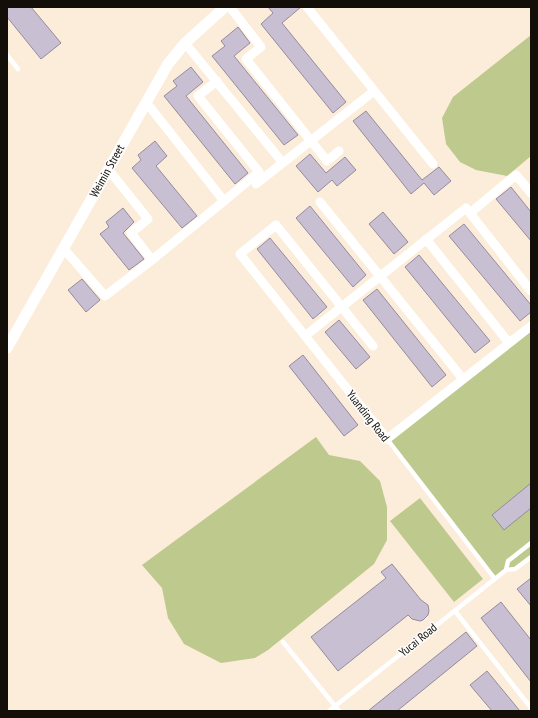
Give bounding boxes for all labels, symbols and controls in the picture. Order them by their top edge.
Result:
street label: Weimin Street [86,141,128,200]
street label: Yuanding Road [344,387,393,444]
street label: Yucai Road [396,620,440,659]

